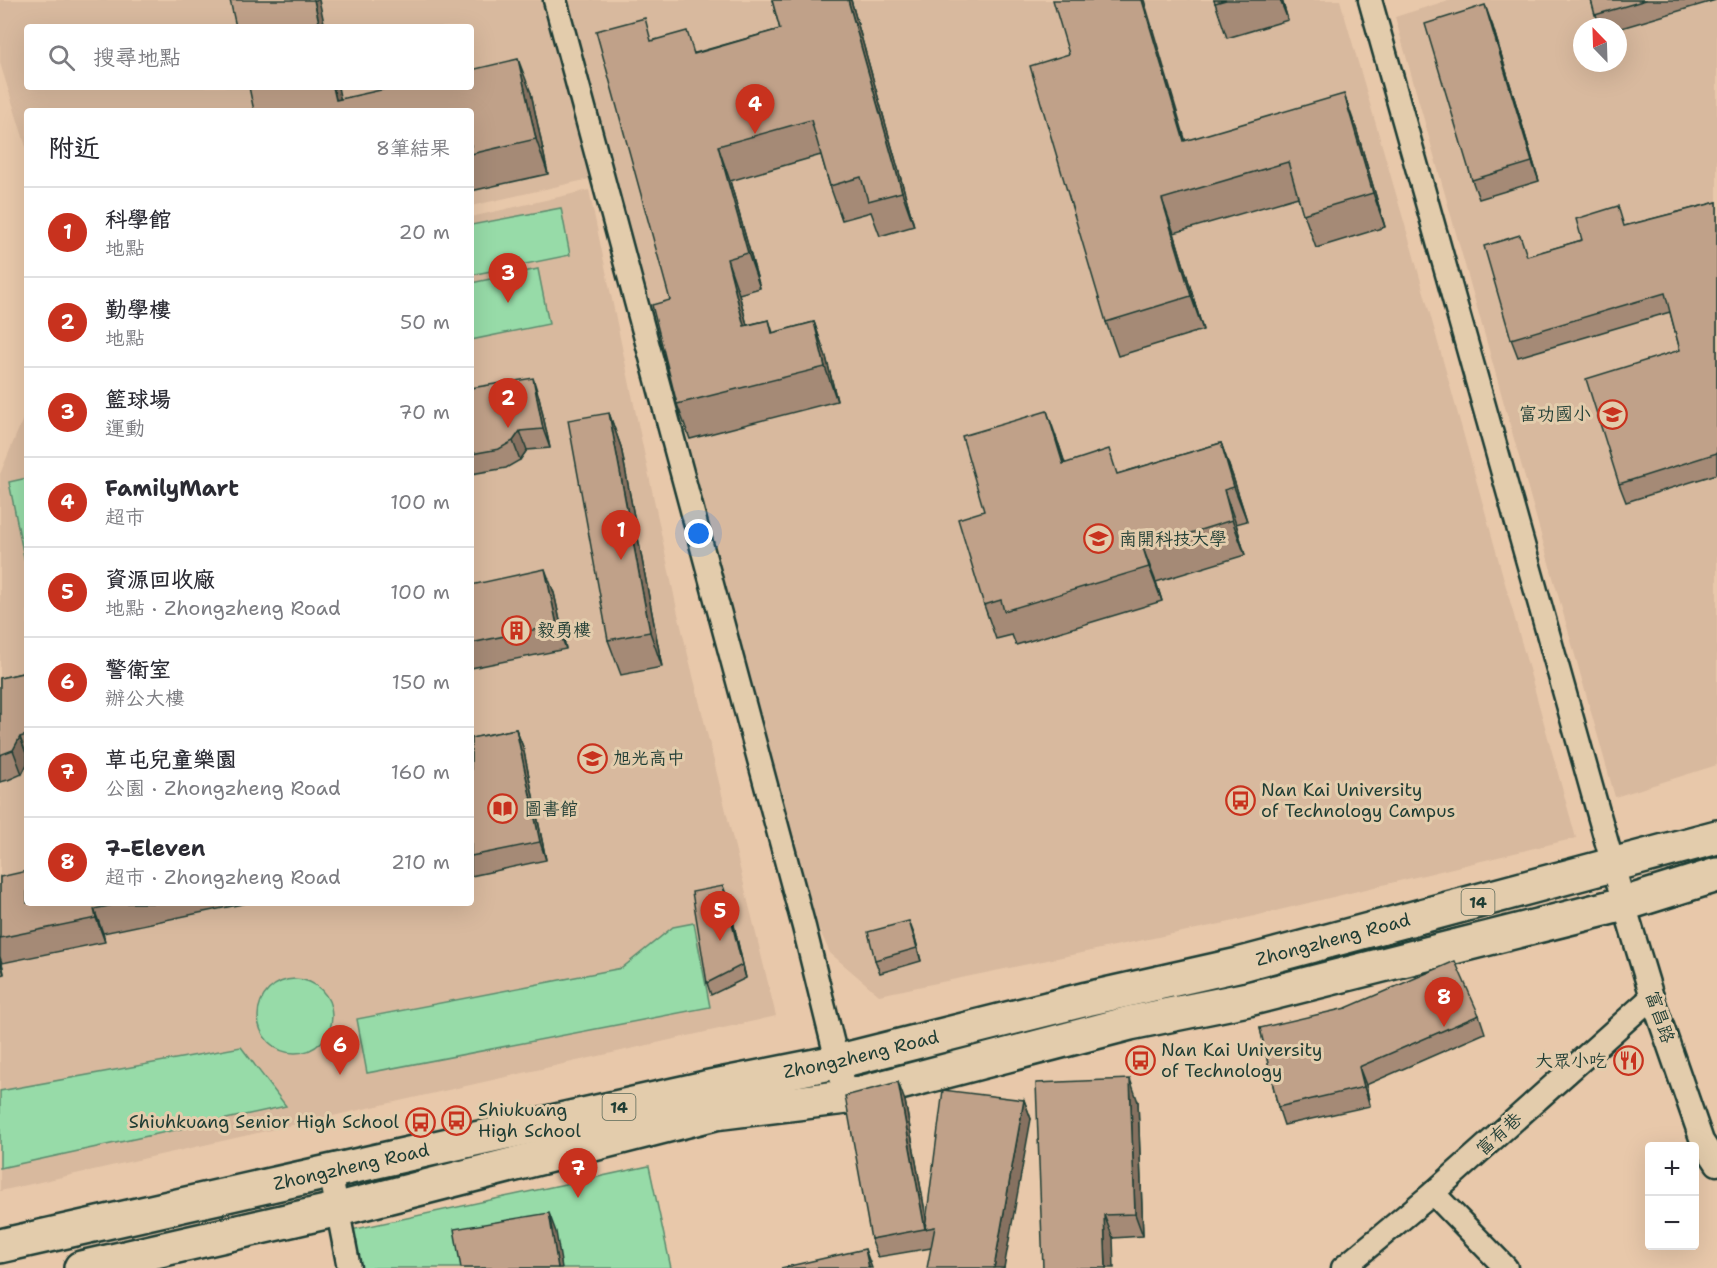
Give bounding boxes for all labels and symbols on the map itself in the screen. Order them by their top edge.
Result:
north arrow [1573,18,1627,72]
pin: 4 [736,84,774,134]
pin: 3 [488,254,528,303]
pin: 2 [488,378,528,428]
school or university icon: 富功國小 [1596,398,1628,430]
place label: 富功國小 [1519,402,1591,426]
pin: 1 [602,510,640,560]
your location [684,519,713,548]
school or university icon: 南開科技大學 [1082,523,1114,555]
place label: 南開科技大學 [1119,527,1227,551]
building icon: 毅勇樓 [500,614,532,646]
place label: 毅勇樓 [537,618,591,642]
school or university icon: 旭光高中 [576,742,608,774]
place label: 旭光高中 [613,746,685,770]
place label: Nan Kai University of Technology Campus [1261,778,1455,823]
bus stop icon: Nan Kai University of Technology Campus [1224,784,1256,816]
library icon: 圖書館 [487,793,519,825]
place label: 圖書館 [524,797,578,821]
road number: 14 [1462,889,1494,915]
pin: 5 [700,892,740,941]
street label: Zhongzheng Road [1253,907,1413,972]
pin: 8 [1424,978,1464,1027]
street label: 富昌路 [1640,988,1680,1046]
street label: Zhongzheng Road [781,1025,941,1084]
pin: 6 [320,1026,360,1075]
place label: Nan Kai University of Technology [1161,1038,1322,1083]
bus stop icon: Nan Kai University of Technology [1124,1044,1156,1076]
restaurant icon: 大眾小吃 [1612,1045,1644,1077]
place label: 大眾小吃 [1535,1049,1607,1073]
road number: 14 [602,1094,636,1120]
place label: Shiukuang High School [478,1098,581,1143]
bus stop icon: Shiukuang High School [441,1104,473,1136]
bus stop icon: Shiuhkuang Senior High School [404,1106,436,1138]
street label: 富有巷 [1471,1107,1527,1161]
place label: Shiuhkuang Senior High School [129,1110,400,1134]
street label: Zhongzheng Road [271,1138,431,1196]
pin: 7 [558,1148,598,1198]

